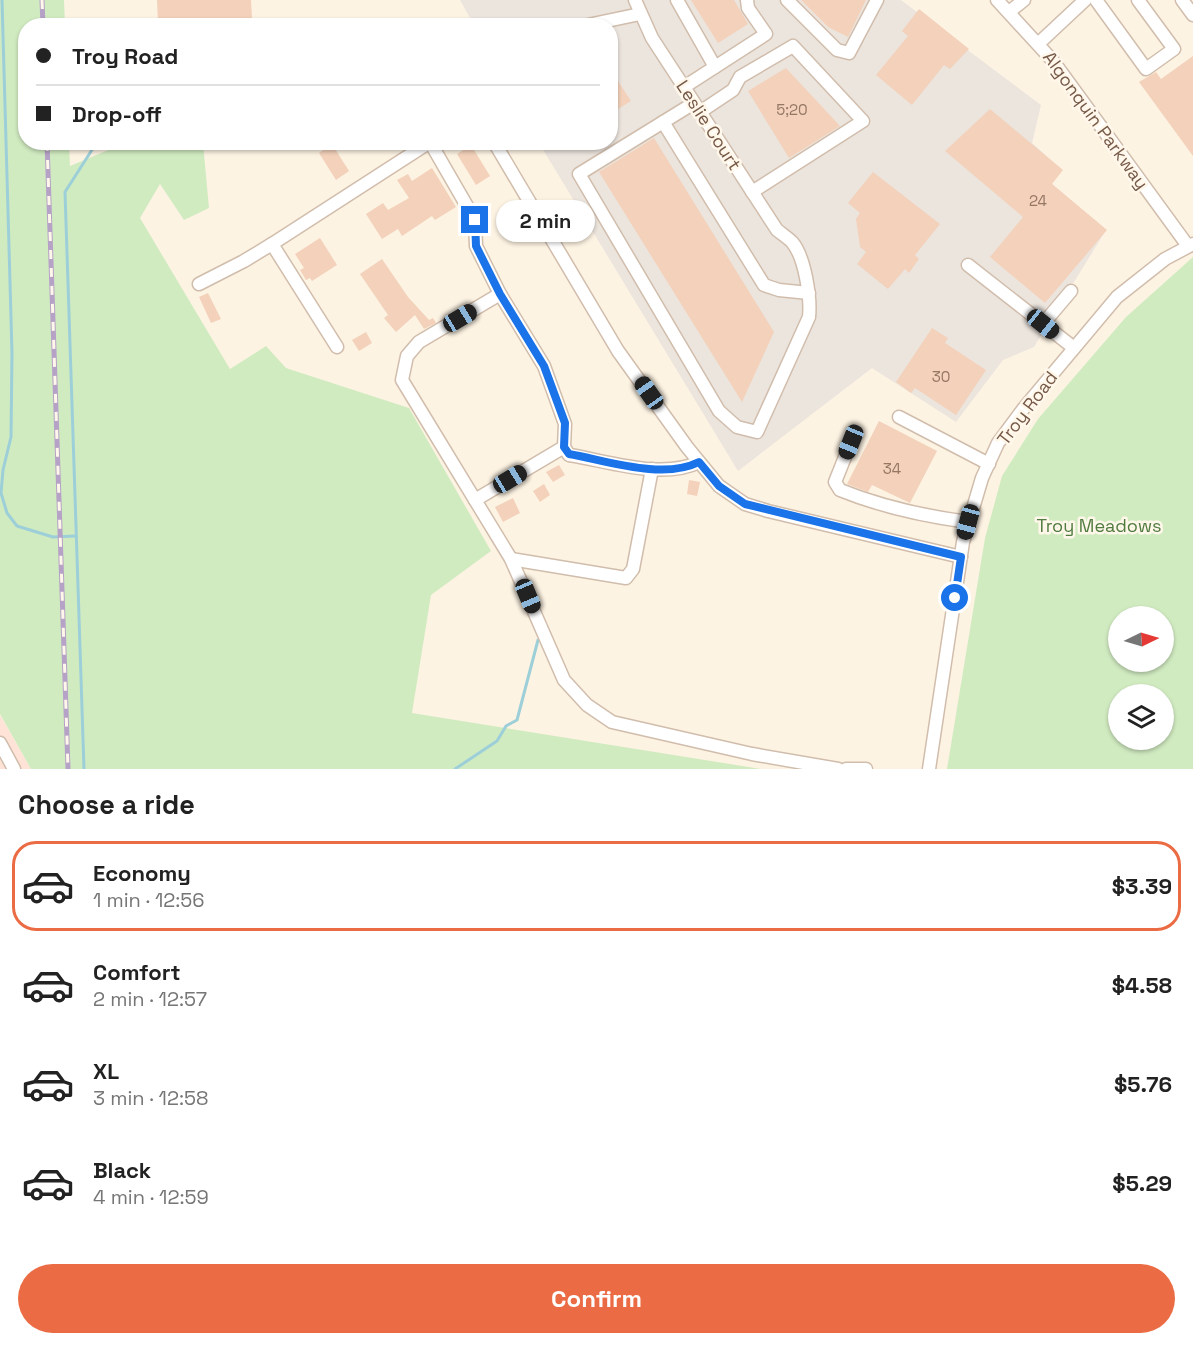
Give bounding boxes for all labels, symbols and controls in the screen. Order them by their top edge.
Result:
text: Troy Road [72,42,178,70]
street label: Algonquin Parkway [1038,47,1154,193]
street label: Leslie Court [671,76,747,174]
text: Drop-off [72,100,162,128]
house number: 5;20 [776,100,808,119]
house number: 24 [1029,191,1047,210]
callout: 2 min [496,199,595,241]
route end [461,206,488,233]
text: 2 min [520,208,571,234]
car [440,301,480,335]
car [1023,306,1063,342]
street label: Troy Road [992,366,1062,450]
house number: 30 [932,367,950,386]
car [631,373,667,413]
car [836,422,866,462]
house number: 34 [883,459,901,478]
car [490,462,530,496]
car [955,502,981,542]
park label: Troy Meadows [1036,514,1162,537]
car [513,576,543,616]
route start [941,584,968,611]
north arrow [1108,606,1174,672]
map controls [1108,606,1174,750]
button: layers [1108,684,1174,750]
text: Choose a ride [18,787,195,822]
icon: car [21,859,75,913]
text: Economy [93,859,191,887]
text: $3.39 [1112,872,1172,900]
text: 1 min · 12:56 [93,887,205,913]
icon: car [21,958,75,1012]
text: Comfort [93,958,181,986]
text: $4.58 [1112,971,1172,999]
text: 2 min · 12:57 [93,986,207,1012]
icon: car [21,1057,75,1111]
text: XL [93,1057,119,1085]
text: $5.76 [1114,1070,1172,1098]
text: 3 min · 12:58 [93,1085,209,1111]
icon: car [21,1156,75,1210]
text: Black [93,1156,151,1184]
text: $5.29 [1112,1169,1172,1197]
text: 4 min · 12:59 [93,1184,209,1210]
button: Confirm [18,1264,1175,1333]

